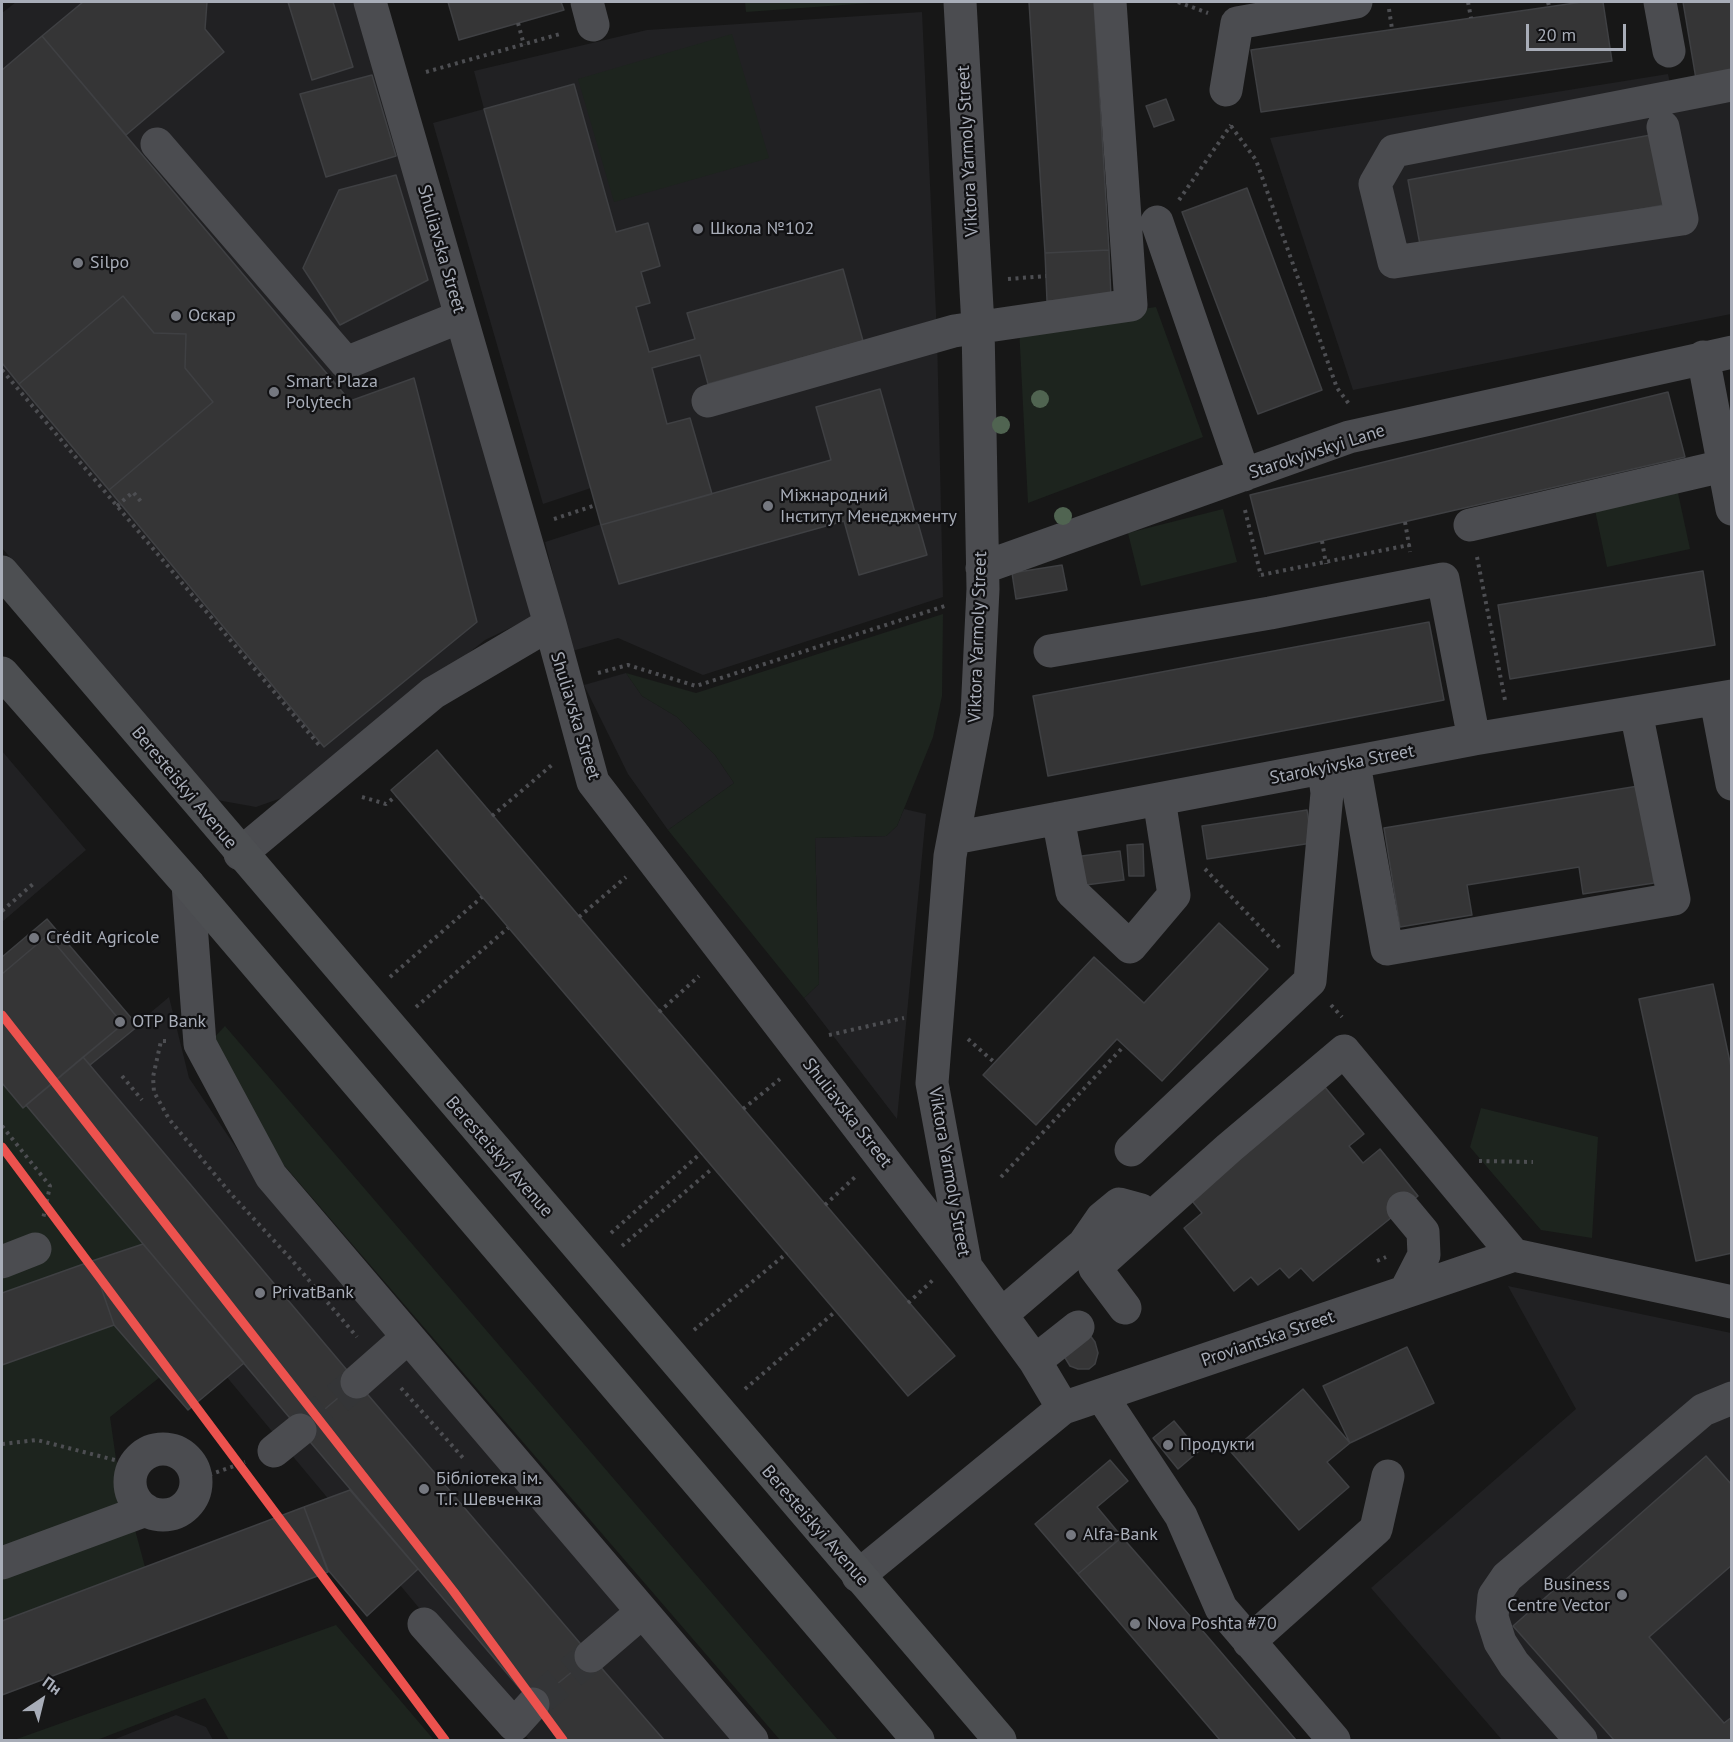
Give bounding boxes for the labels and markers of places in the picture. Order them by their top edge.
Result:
place label: Школа №102 [710,218,814,240]
marker: Школа №102 [691,222,705,236]
place label: Silpo [90,252,129,274]
marker: Silpo [71,256,85,270]
place label: Оскар [188,305,236,327]
marker: Оскар [169,309,183,323]
place label: Smart Plaza Polytech [286,371,378,413]
marker: Smart Plaza Polytech [267,385,281,399]
place label: Міжнародний Інститут Менеджменту [780,485,957,528]
marker: Міжнародний Інститут Менеджменту [761,499,775,513]
place label: Crédit Agricole [46,927,159,949]
marker: Crédit Agricole [27,931,41,945]
place label: OTP Bank [132,1011,206,1033]
marker: OTP Bank [113,1015,127,1029]
place label: PrivatBank [272,1282,354,1304]
marker: PrivatBank [253,1286,267,1300]
place label: Продукти [1180,1434,1255,1456]
marker: Продукти [1161,1438,1175,1452]
place label: Бібліотека ім. Т.Г. Шевченка [436,1468,542,1510]
marker: Бібліотека ім. Т.Г. Шевченка [417,1482,431,1496]
place label: Alfa-Bank [1083,1524,1158,1546]
marker: Alfa-Bank [1064,1528,1078,1542]
place label: Business Centre Vector [1507,1574,1610,1616]
marker: Business Centre Vector [1615,1588,1629,1602]
place label: Nova Poshta #70 [1147,1613,1277,1635]
marker: Nova Poshta #70 [1128,1617,1142,1631]

